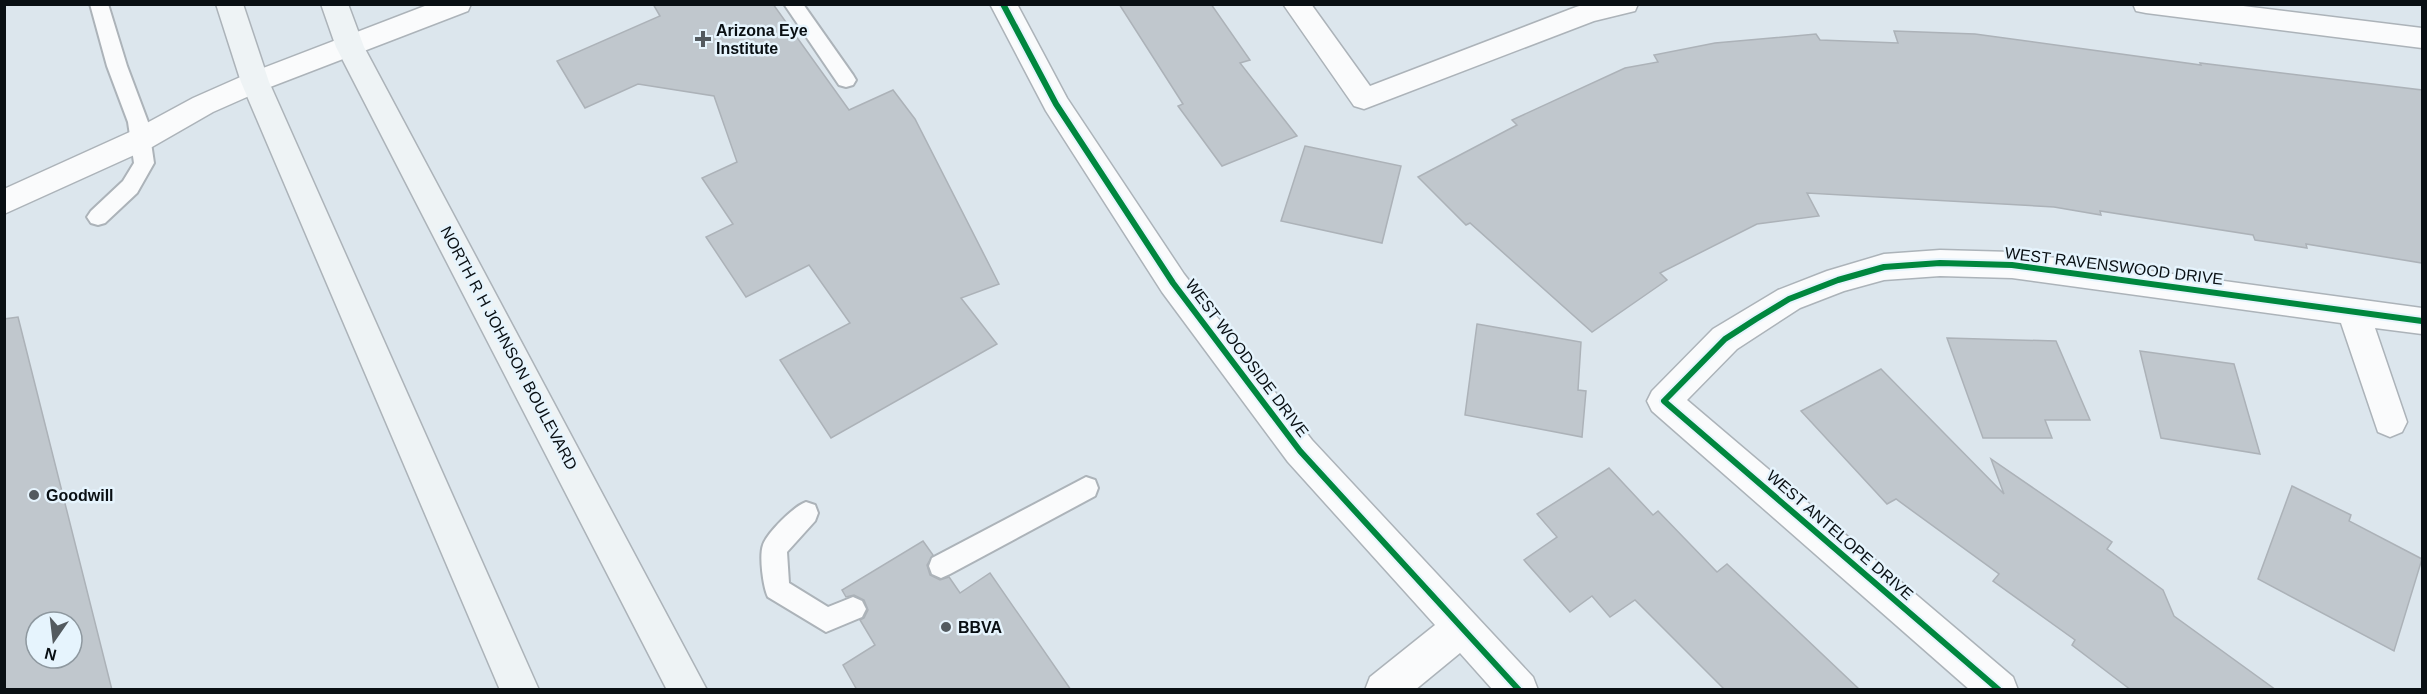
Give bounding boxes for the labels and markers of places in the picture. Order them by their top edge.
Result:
place label: Arizona Eye Institute [716,22,808,57]
marker: Arizona Eye Institute [694,30,712,48]
place label: Goodwill [46,487,114,504]
marker: Goodwill [27,488,41,502]
place label: BBVA [958,619,1003,636]
marker: BBVA [939,620,953,634]

